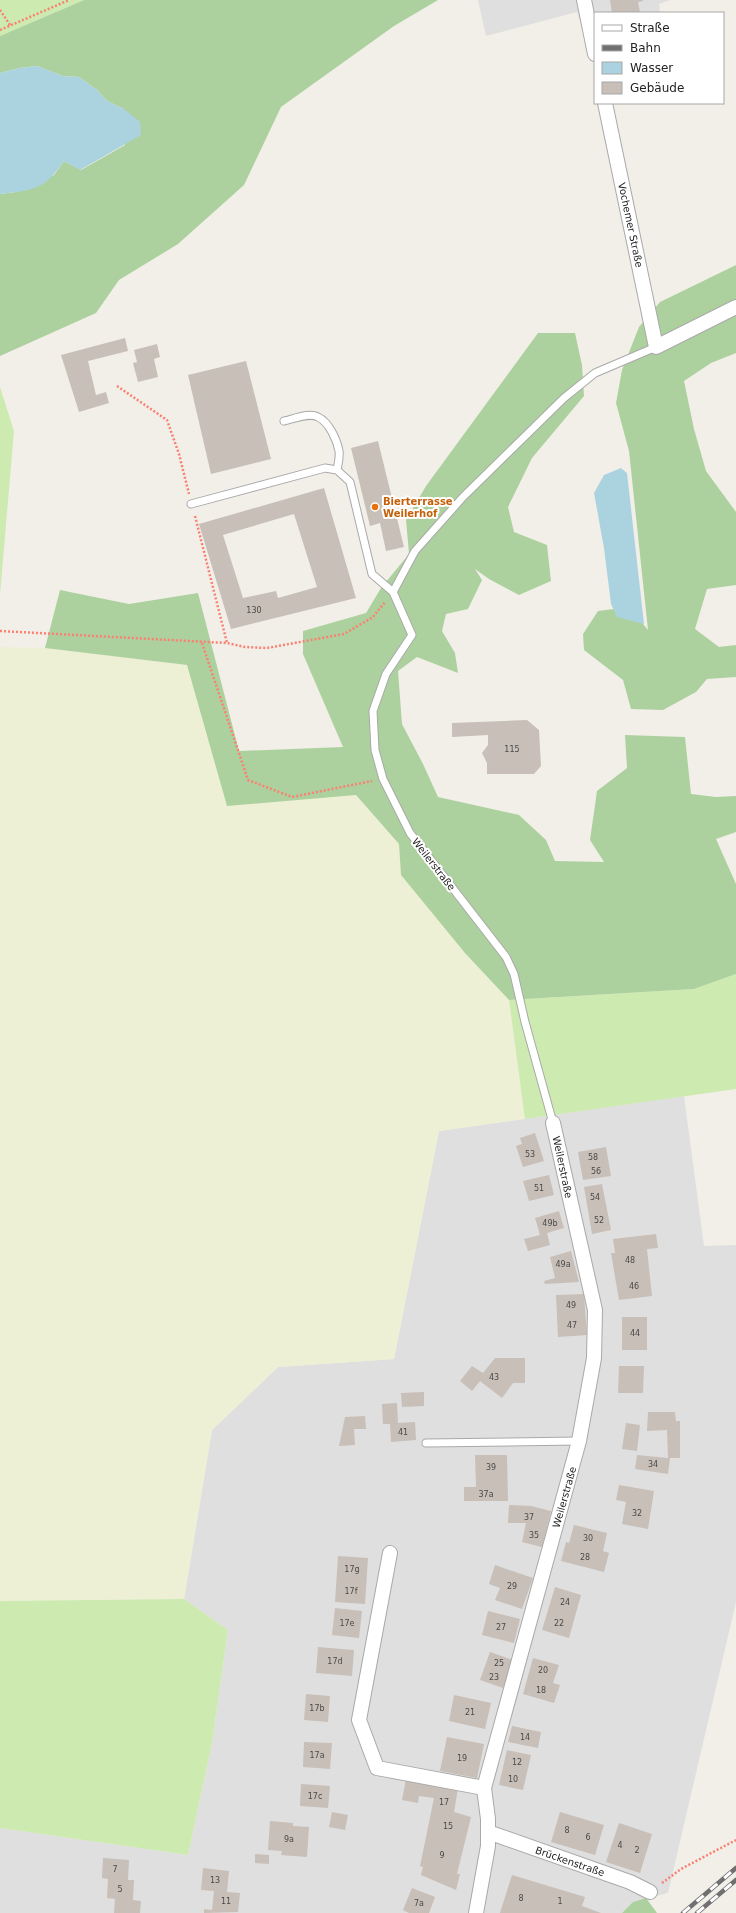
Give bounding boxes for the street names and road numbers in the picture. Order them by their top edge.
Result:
street label: Vochemer Straße [616,182,645,268]
street label: Weilerstraße [410,836,457,893]
street label: Weilerstraße [551,1135,574,1199]
street label: Weilerstraße [550,1465,578,1529]
street label: Brückenstraße [534,1844,606,1878]

